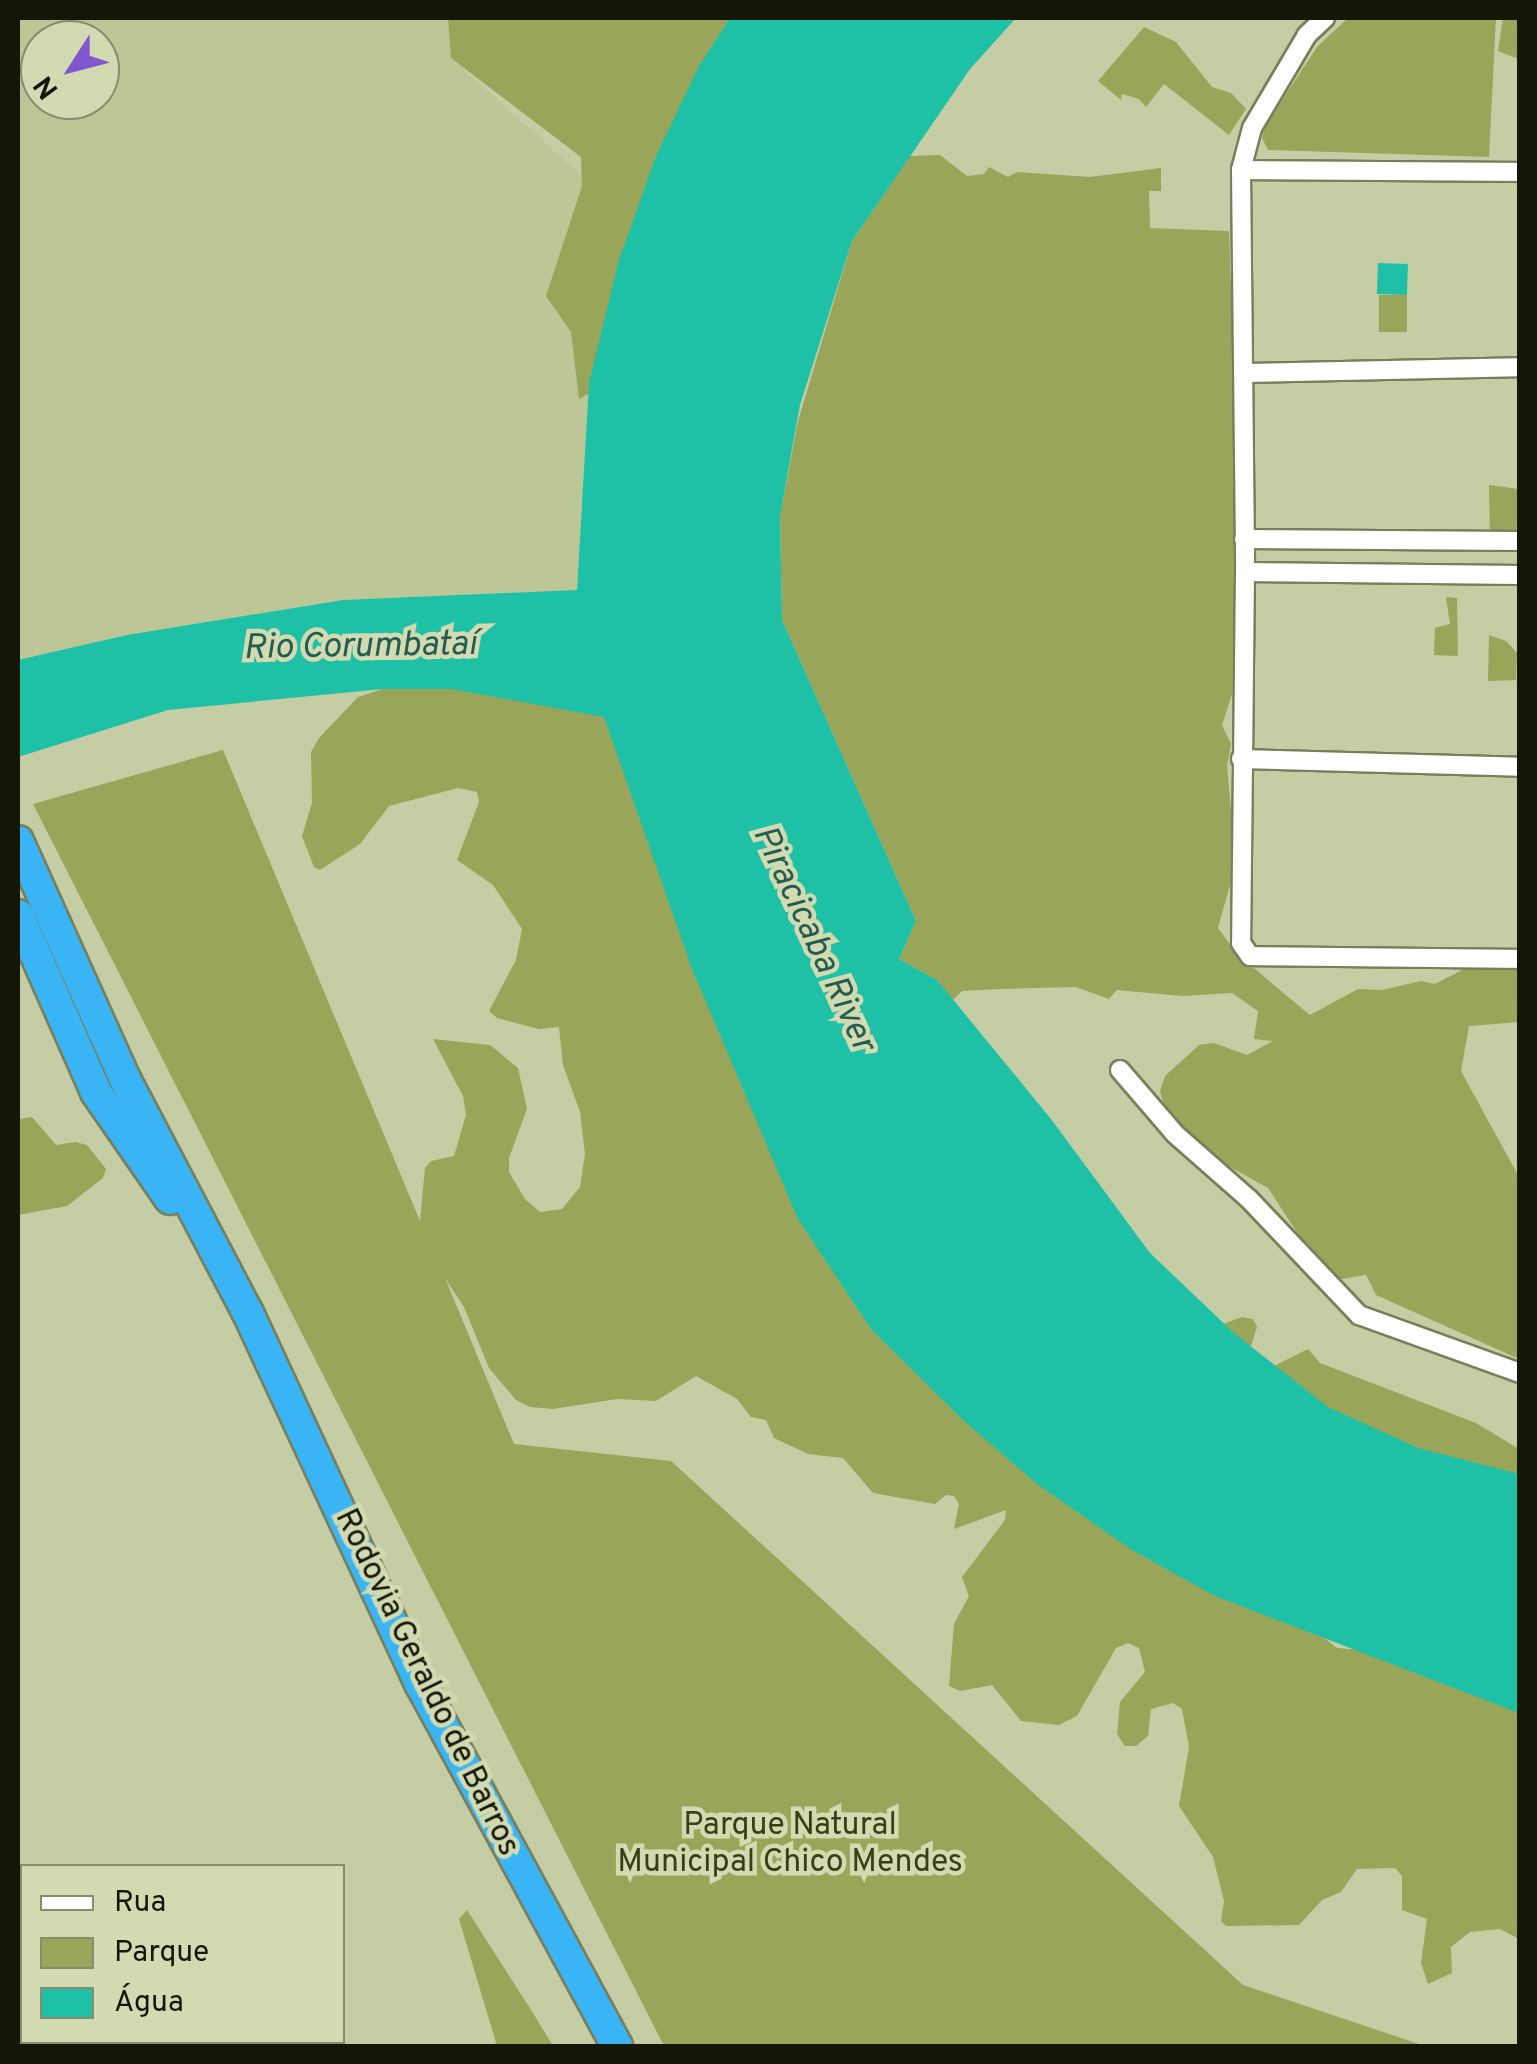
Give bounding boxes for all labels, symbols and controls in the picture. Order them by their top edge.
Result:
north arrow [20,20,120,120]
text: N [27,68,68,105]
water label: Rio Corumbataí [243,624,477,670]
water label: Piracicaba River [742,819,884,1059]
street label: Rodovia Geraldo de Barros [325,1503,527,1863]
park label: Parque Natural Municipal Chico Mendes [617,1808,963,1883]
legend [20,1864,345,2044]
text: Rua [114,1885,166,1922]
text: Parque [114,1935,209,1972]
text: Água [114,1985,184,2022]

